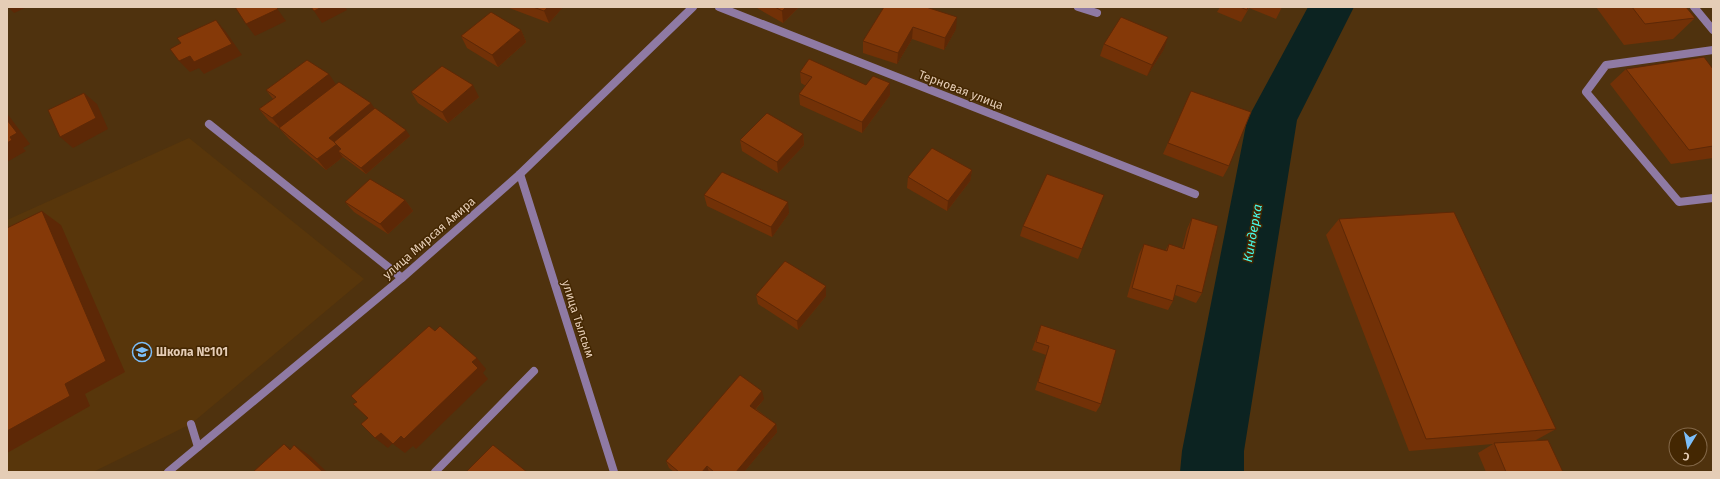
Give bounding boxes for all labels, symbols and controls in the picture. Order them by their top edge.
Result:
street label: Терновая улица [917,67,1005,113]
street label: улица Мирсая Амира [380,194,478,282]
water label: Киндерка [1240,203,1265,263]
street label: улица Тылсым [559,278,597,360]
school or university icon: Школа №101 [131,341,153,363]
place label: Школа №101 [156,345,228,359]
north arrow [1668,427,1708,467]
text: С [1681,449,1691,463]

